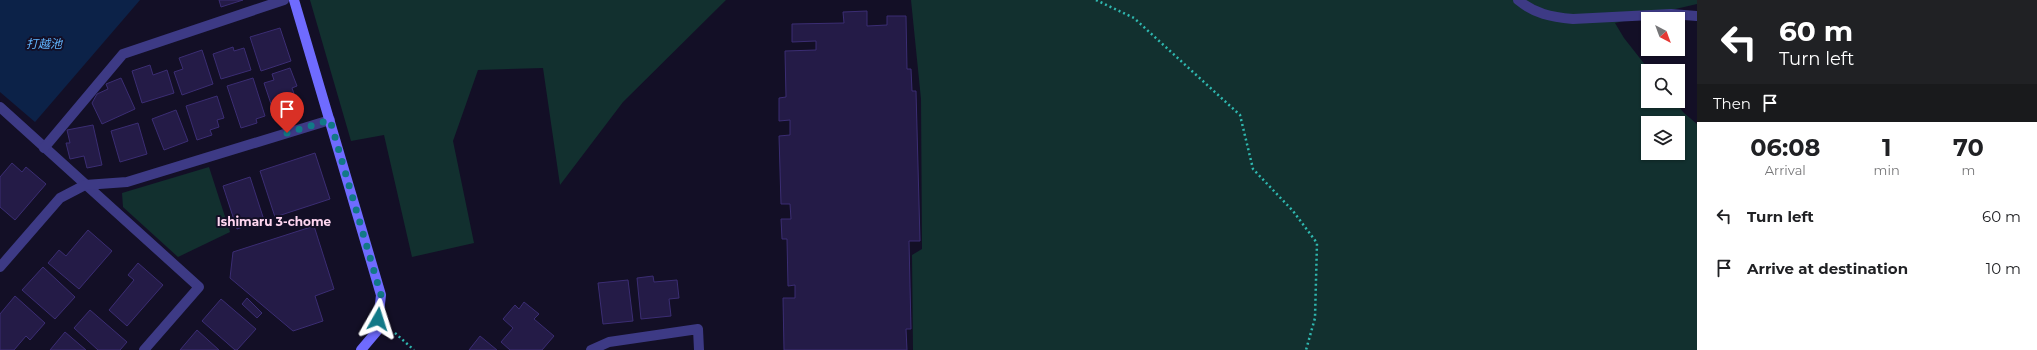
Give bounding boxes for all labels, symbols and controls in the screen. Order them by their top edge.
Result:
north arrow [1641,12,1685,56]
map controls [1641,12,1685,160]
text: 60 m [1779,14,1853,48]
icon: left [1713,16,1765,68]
water label: 打越池 [26,36,63,51]
text: Turn left [1779,48,1854,70]
button: search [1641,64,1685,108]
pin [270,92,304,133]
icon: arrive [1759,92,1781,114]
text: Then [1713,94,1751,113]
icon: arrive [276,98,298,120]
button: layers [1641,116,1685,160]
text: 06:08 [1750,133,1820,162]
text: 1 [1882,133,1891,162]
text: 70 [1953,133,1984,162]
text: Arrival [1765,162,1806,178]
text: min [1874,162,1900,178]
text: m [1961,162,1975,178]
icon: left [1713,205,1735,227]
text: Turn left [1747,207,1814,226]
text: 60 m [1982,207,2021,226]
district label: Ishimaru 3-chome [217,214,332,229]
icon: arrive [1713,257,1735,279]
text: Arrive at destination [1747,259,1908,278]
text: 10 m [1986,259,2021,278]
position arrow [357,298,399,340]

